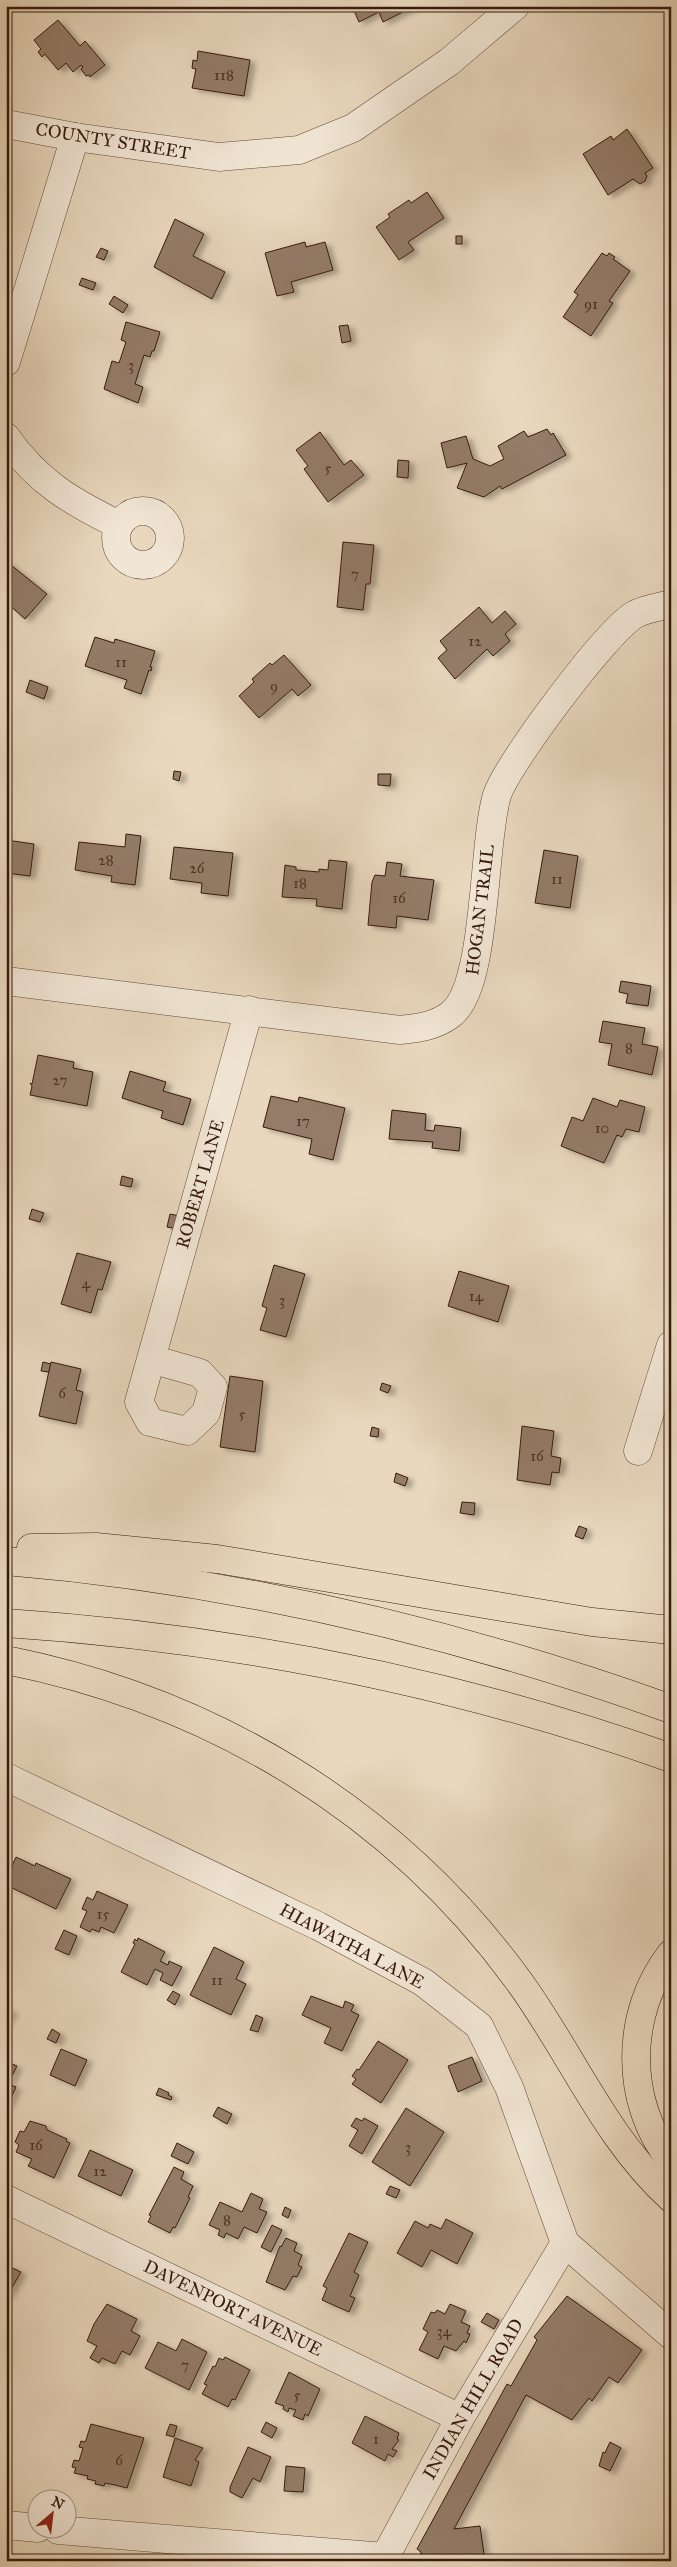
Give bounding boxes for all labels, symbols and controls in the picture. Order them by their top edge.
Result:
house number: 118 [214,66,234,84]
street label: COUNTY STREET [34,118,192,164]
house number: 91 [584,295,598,313]
house number: 3 [128,356,134,374]
house number: 5 [325,459,332,477]
house number: 7 [351,565,359,583]
house number: 12 [468,632,482,650]
house number: 11 [115,653,127,671]
house number: 9 [270,677,278,695]
street label: HOGAN TRAIL [461,843,499,977]
house number: 28 [98,851,114,869]
house number: 26 [189,859,206,877]
house number: 11 [551,870,563,888]
house number: 18 [293,874,307,892]
house number: 16 [392,889,407,907]
house number: 8 [625,1039,633,1057]
house number: 27 [53,1071,68,1089]
house number: 17 [296,1112,310,1130]
street label: ROBERT LANE [171,1117,229,1251]
house number: 10 [595,1119,609,1137]
house number: 4 [82,1274,91,1292]
house number: 14 [469,1287,484,1305]
house number: 3 [279,1291,285,1309]
house number: 6 [58,1384,67,1402]
house number: 5 [239,1405,246,1423]
house number: 16 [530,1447,545,1465]
street label: HIAWATHA LANE [276,1899,428,1993]
house number: 15 [97,1905,109,1923]
house number: 11 [211,1971,223,1989]
house number: 16 [29,2136,44,2154]
house number: 3 [405,2138,411,2156]
house number: 12 [93,2162,107,2180]
house number: 8 [223,2211,231,2229]
street label: DAVENPORT AVENUE [140,2255,326,2361]
street label: INDIAN HILL ROAD [418,2315,528,2483]
house number: 34 [437,2322,452,2340]
house number: 7 [181,2356,189,2374]
house number: 5 [294,2386,301,2404]
house number: 1 [373,2430,379,2448]
house number: 6 [115,2451,124,2469]
north arrow [28,2490,78,2540]
text: N [49,2493,67,2513]

